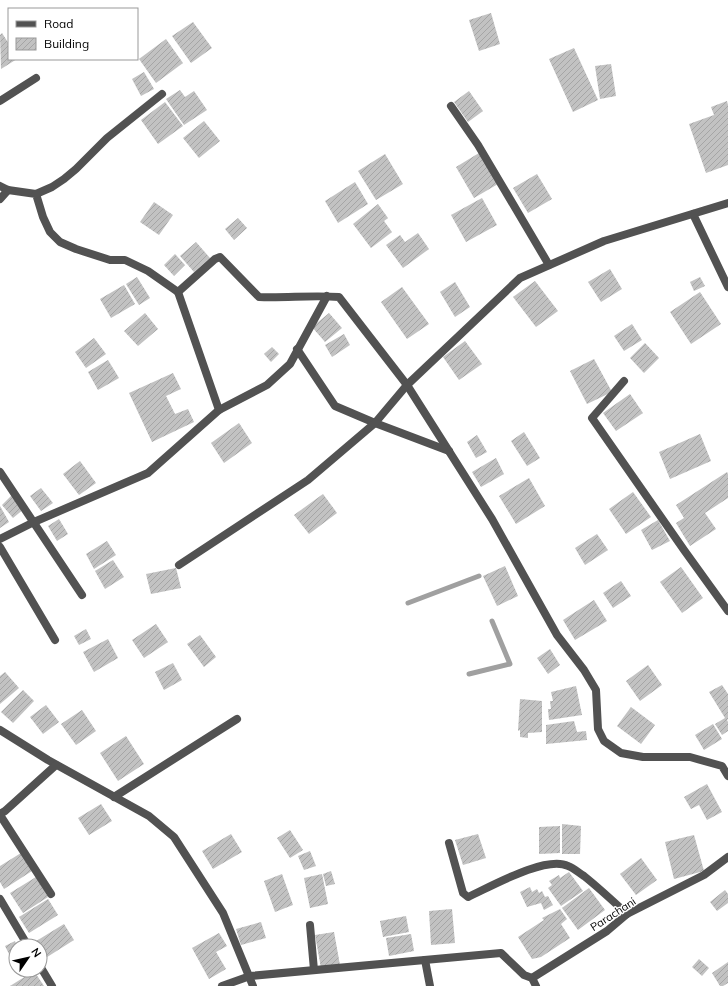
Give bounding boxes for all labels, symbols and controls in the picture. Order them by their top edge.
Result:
legend [8,8,138,60]
text: Road [44,16,73,31]
text: Building [44,36,89,51]
street label: Parachani [588,894,638,934]
north arrow [8,938,48,978]
text: N [28,945,44,960]

